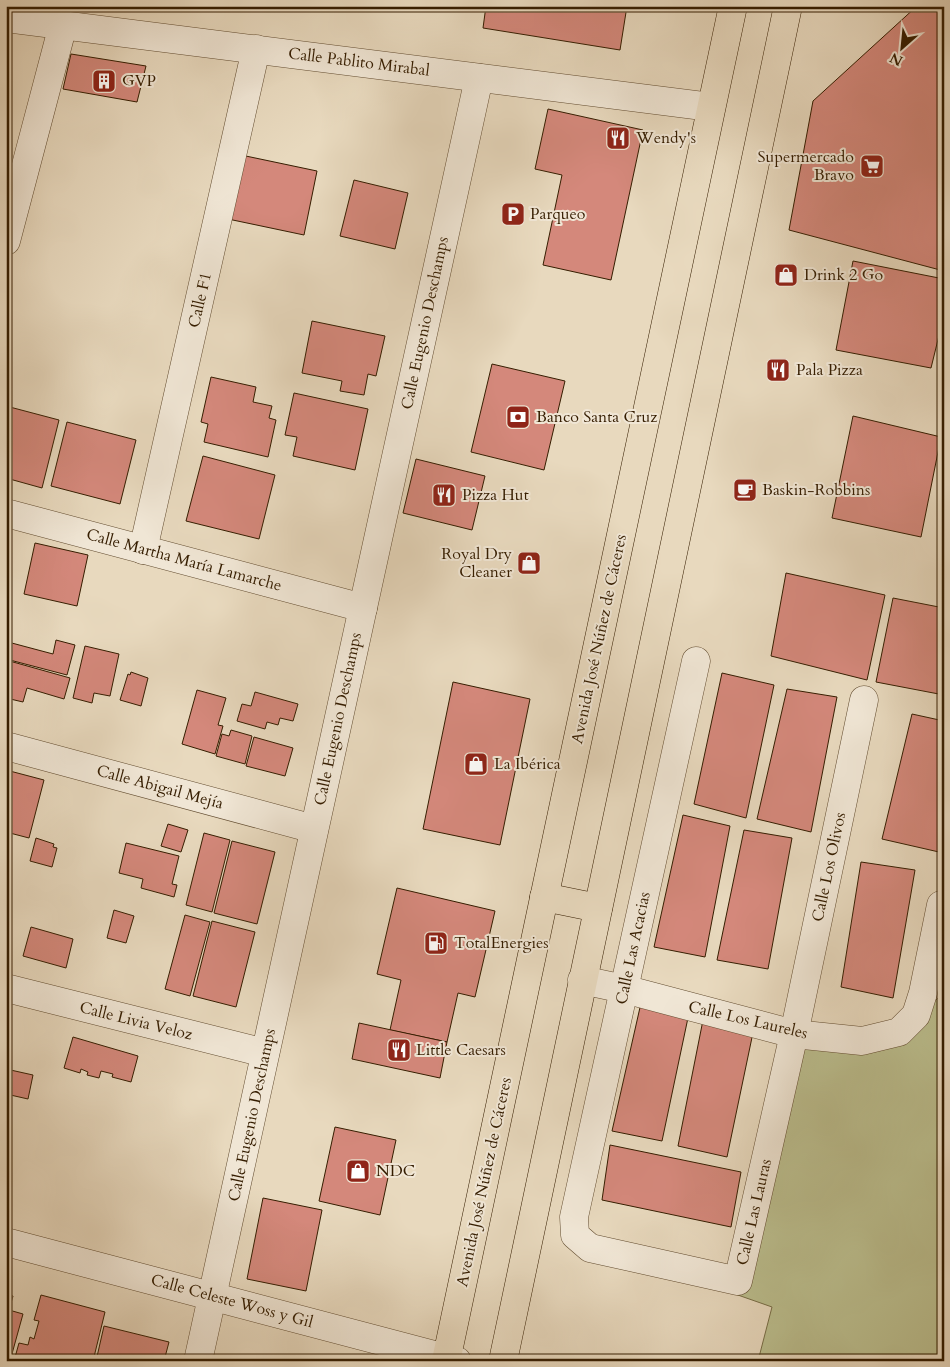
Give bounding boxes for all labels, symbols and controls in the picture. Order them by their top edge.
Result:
north arrow [878,22,928,72]
street label: Calle Pablito Mirabal [287,42,431,82]
text: N [887,48,906,70]
building icon: GVP [91,68,117,94]
place label: GVP [122,70,156,92]
restaurant icon: Wendy's [605,125,631,151]
place label: Wendy's [635,127,696,149]
place label: Supermercado Bravo [758,146,854,186]
supermarket icon: Supermercado Bravo [859,153,885,179]
parking icon: Parqueo [500,201,526,227]
place label: Parqueo [530,203,586,225]
street label: Calle Eugenio Deschamps [396,234,454,412]
shop icon: Drink 2 Go [773,262,799,288]
place label: Drink 2 Go [804,264,883,286]
street label: Calle F1 [183,270,217,330]
restaurant icon: Pala Pizza [765,357,791,383]
place label: Pala Pizza [796,359,863,381]
bank icon: Banco Santa Cruz [505,404,531,430]
place label: Banco Santa Cruz [536,406,657,428]
cafe icon: Baskin-Robbins [732,477,758,503]
place label: Baskin-Robbins [762,479,870,501]
restaurant icon: Pizza Hut [431,482,457,508]
place label: Pizza Hut [462,484,529,506]
street label: Calle Martha María Lamarche [84,523,284,597]
street label: Avenida José Núñez de Cáceres [566,532,632,746]
place label: Royal Dry Cleaner [441,543,513,583]
shop icon: Royal Dry Cleaner [516,550,542,576]
street label: Calle Eugenio Deschamps [309,630,367,808]
shop icon: La Ibérica [463,751,489,777]
place label: La Ibérica [494,753,561,775]
street label: Calle Abigail Mejía [94,760,226,815]
street label: Calle Los Olivos [807,810,851,924]
street label: Calle Las Acacias [610,890,656,1006]
fuel station icon: TotalEnergies [423,930,449,956]
place label: TotalEnergies [454,932,549,954]
street label: Calle Livia Veloz [77,996,195,1046]
street label: Calle Los Laureles [686,996,810,1044]
street label: Calle Eugenio Deschamps [223,1026,281,1204]
restaurant icon: Little Caesars [386,1037,412,1063]
place label: Little Caesars [416,1039,506,1061]
street label: Avenida José Núñez de Cáceres [451,1075,517,1289]
street label: Calle Las Lauras [731,1157,777,1267]
shop icon: NDC [345,1158,371,1184]
place label: NDC [376,1160,415,1182]
street label: Calle Celeste Woss y Gil [149,1269,315,1333]

